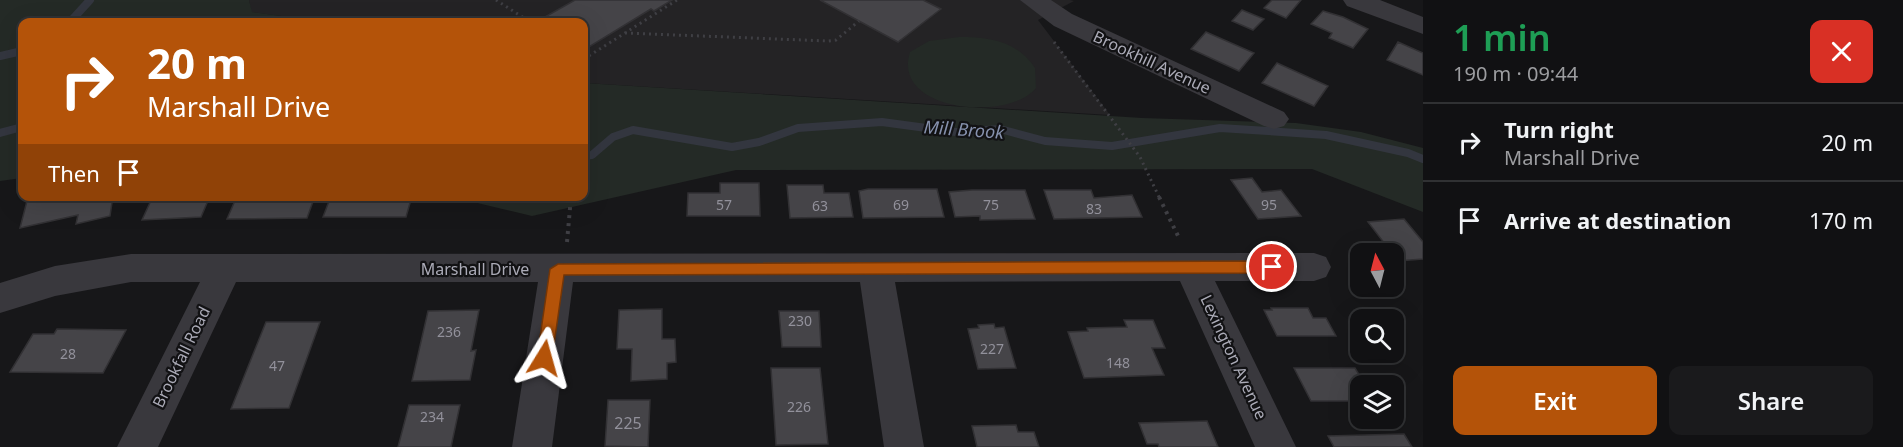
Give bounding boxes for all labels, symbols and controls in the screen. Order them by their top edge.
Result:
text: 1 min [1453,13,1551,62]
button: close [1810,20,1873,83]
street label: Brookhill Avenue [1090,25,1214,99]
text: 20 m [147,34,247,91]
icon: right [48,42,126,120]
text: 190 m · 09:44 [1453,60,1578,87]
text: Marshall Drive [147,88,330,125]
water label: Mill Brook [923,114,1006,144]
text: Turn right [1504,114,1614,144]
icon: right [1453,126,1486,159]
text: 20 m [1822,127,1873,157]
text: Marshall Drive [1504,144,1640,171]
icon: arrive [112,156,145,189]
text: Then [48,158,100,188]
house number: 57 [716,195,732,214]
house number: 69 [893,195,909,214]
house number: 75 [983,195,999,214]
house number: 95 [1261,195,1277,214]
house number: 63 [812,196,828,215]
house number: 83 [1086,199,1102,218]
icon: arrive [1453,204,1486,237]
text: Arrive at destination [1504,205,1731,235]
text: 170 m [1809,205,1873,235]
pin [1246,241,1297,292]
north arrow [1350,243,1404,297]
map controls [1350,243,1404,429]
icon: arrive [1255,250,1288,283]
street label: Marshall Drive [421,258,529,280]
street label: Lexington Avenue [1195,291,1273,423]
street label: Brookfall Road [147,303,215,411]
button: search [1350,309,1404,363]
house number: 230 [788,311,812,330]
house number: 236 [437,322,461,341]
position arrow [512,326,576,390]
house number: 227 [980,339,1004,358]
house number: 28 [60,344,76,363]
house number: 148 [1106,353,1130,372]
house number: 47 [269,356,285,375]
button: Exit [1453,366,1657,435]
button: Share [1669,366,1873,435]
button: layers [1350,375,1404,429]
house number: 226 [787,397,811,416]
house number: 234 [420,407,444,426]
house number: 225 [614,412,642,434]

